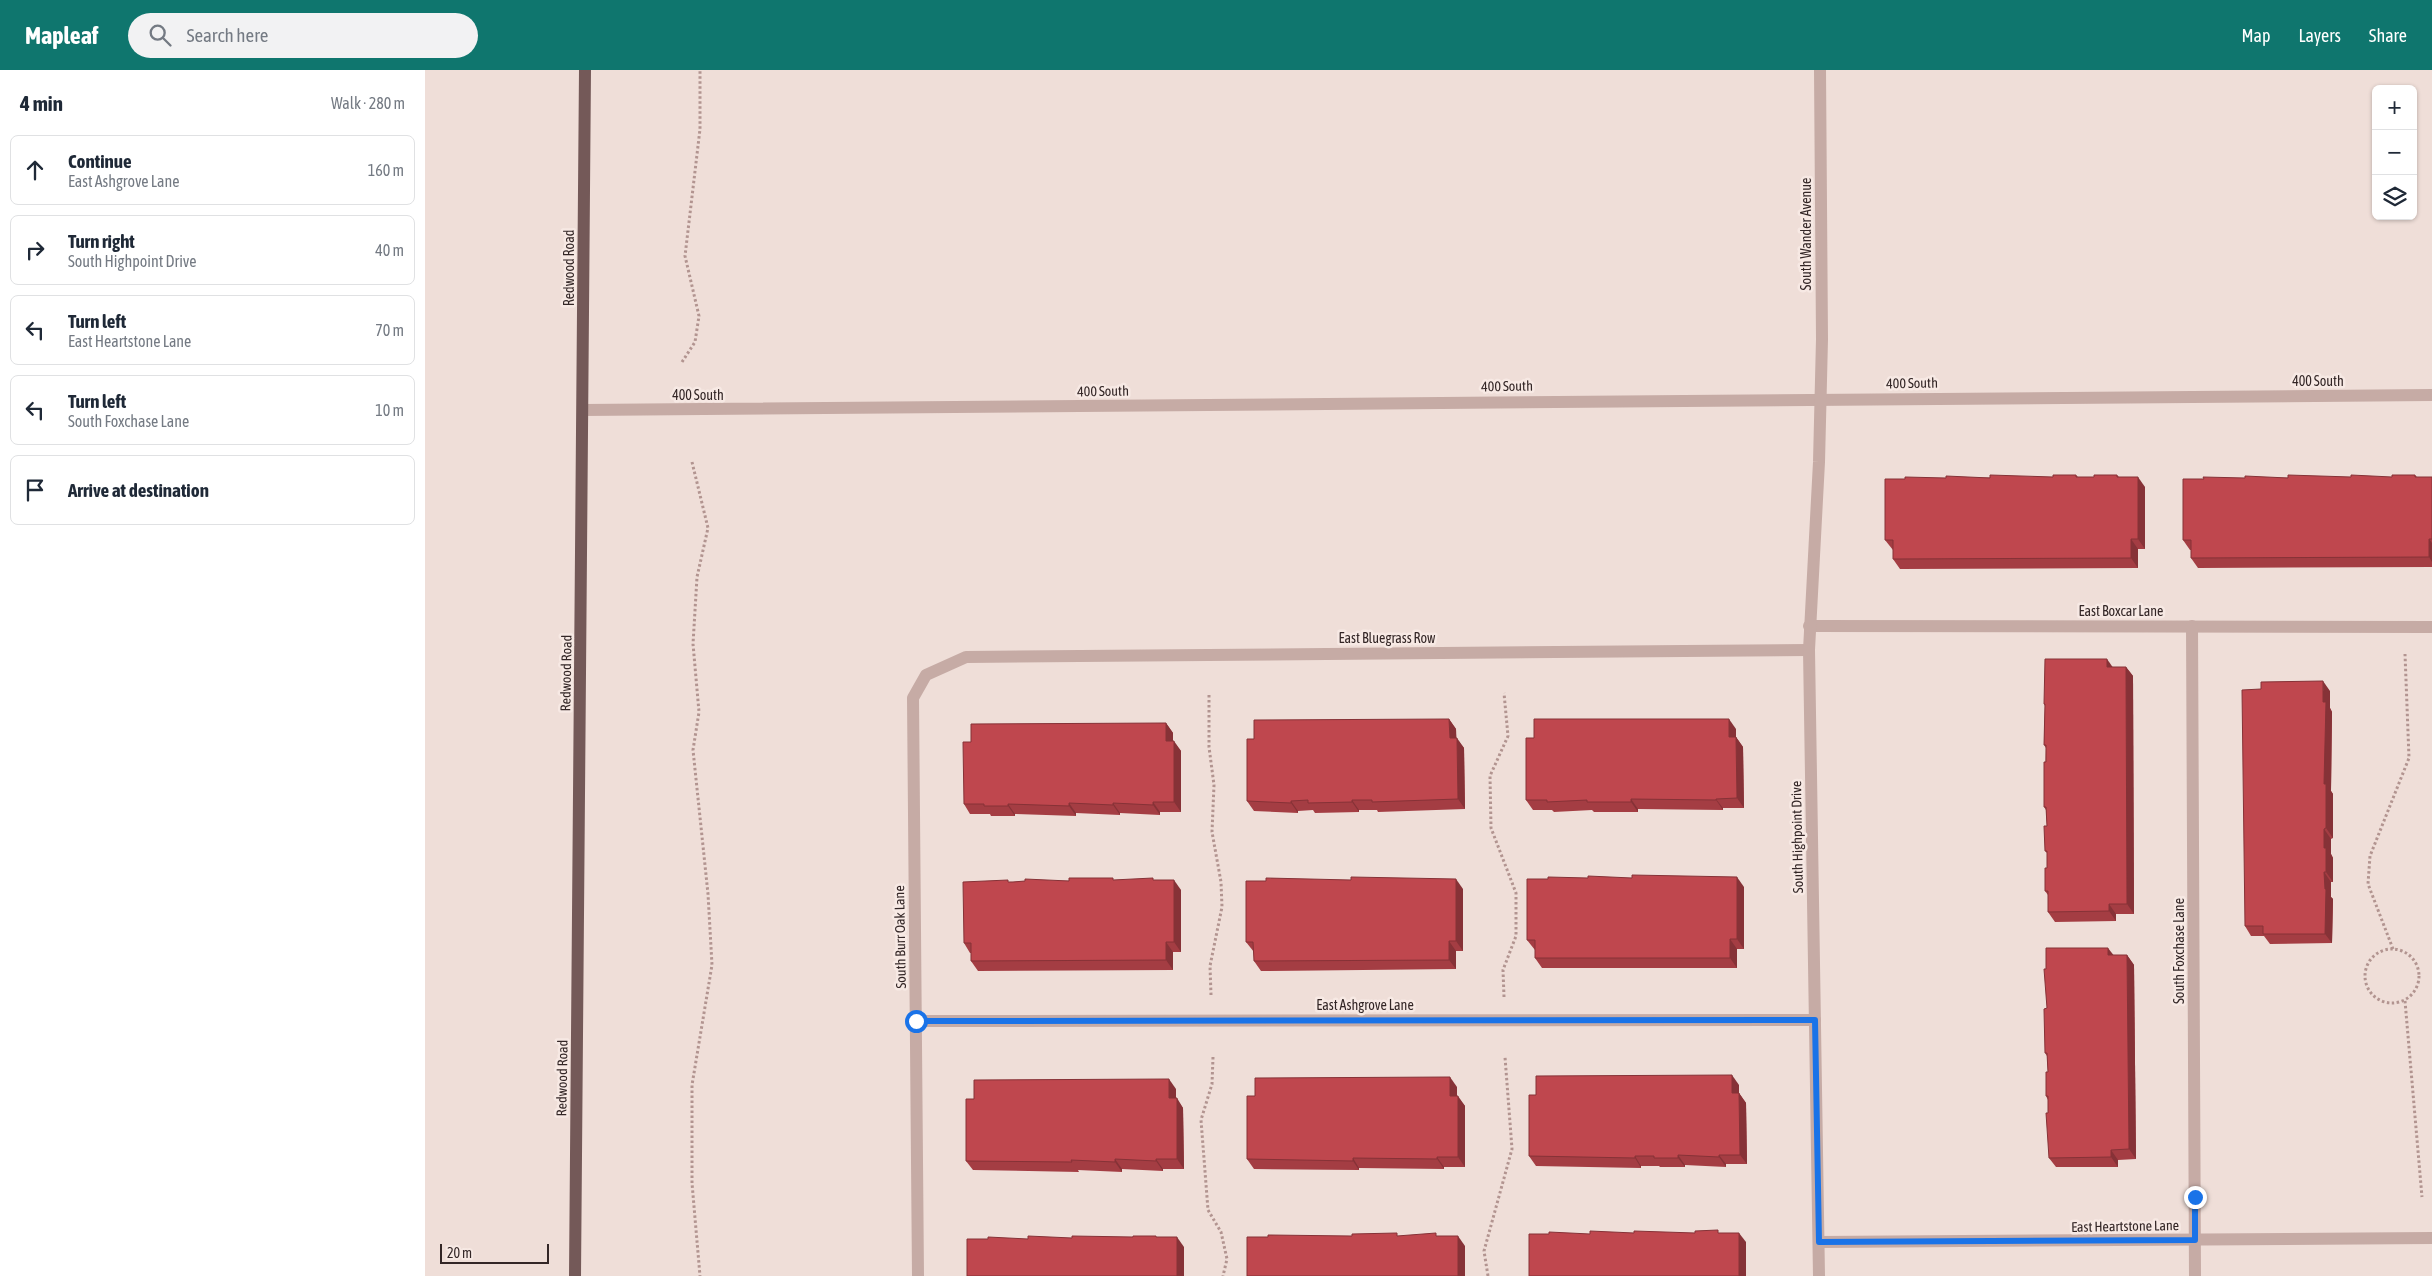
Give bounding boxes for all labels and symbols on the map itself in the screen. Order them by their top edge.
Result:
street label: South Wander Avenue [1798,178,1814,290]
street label: Redwood Road [561,230,577,306]
street label: 400 South [2292,373,2344,389]
street label: 400 South [1886,375,1938,391]
street label: 400 South [1481,378,1533,394]
street label: 400 South [1077,383,1129,399]
street label: 400 South [672,387,724,403]
street label: East Boxcar Lane [2079,603,2163,619]
street label: East Bluegrass Row [1339,630,1436,646]
street label: Redwood Road [557,635,575,711]
street label: South Highpoint Drive [1788,781,1806,893]
street label: South Burr Oak Lane [891,885,909,989]
street label: South Foxchase Lane [2171,898,2187,1004]
street label: East Ashgrove Lane [1316,997,1414,1013]
route start [905,1010,928,1033]
street label: Redwood Road [553,1040,571,1116]
route end [2184,1186,2207,1209]
street label: East Heartstone Lane [2071,1217,2179,1235]
scale bar [440,1241,549,1264]

